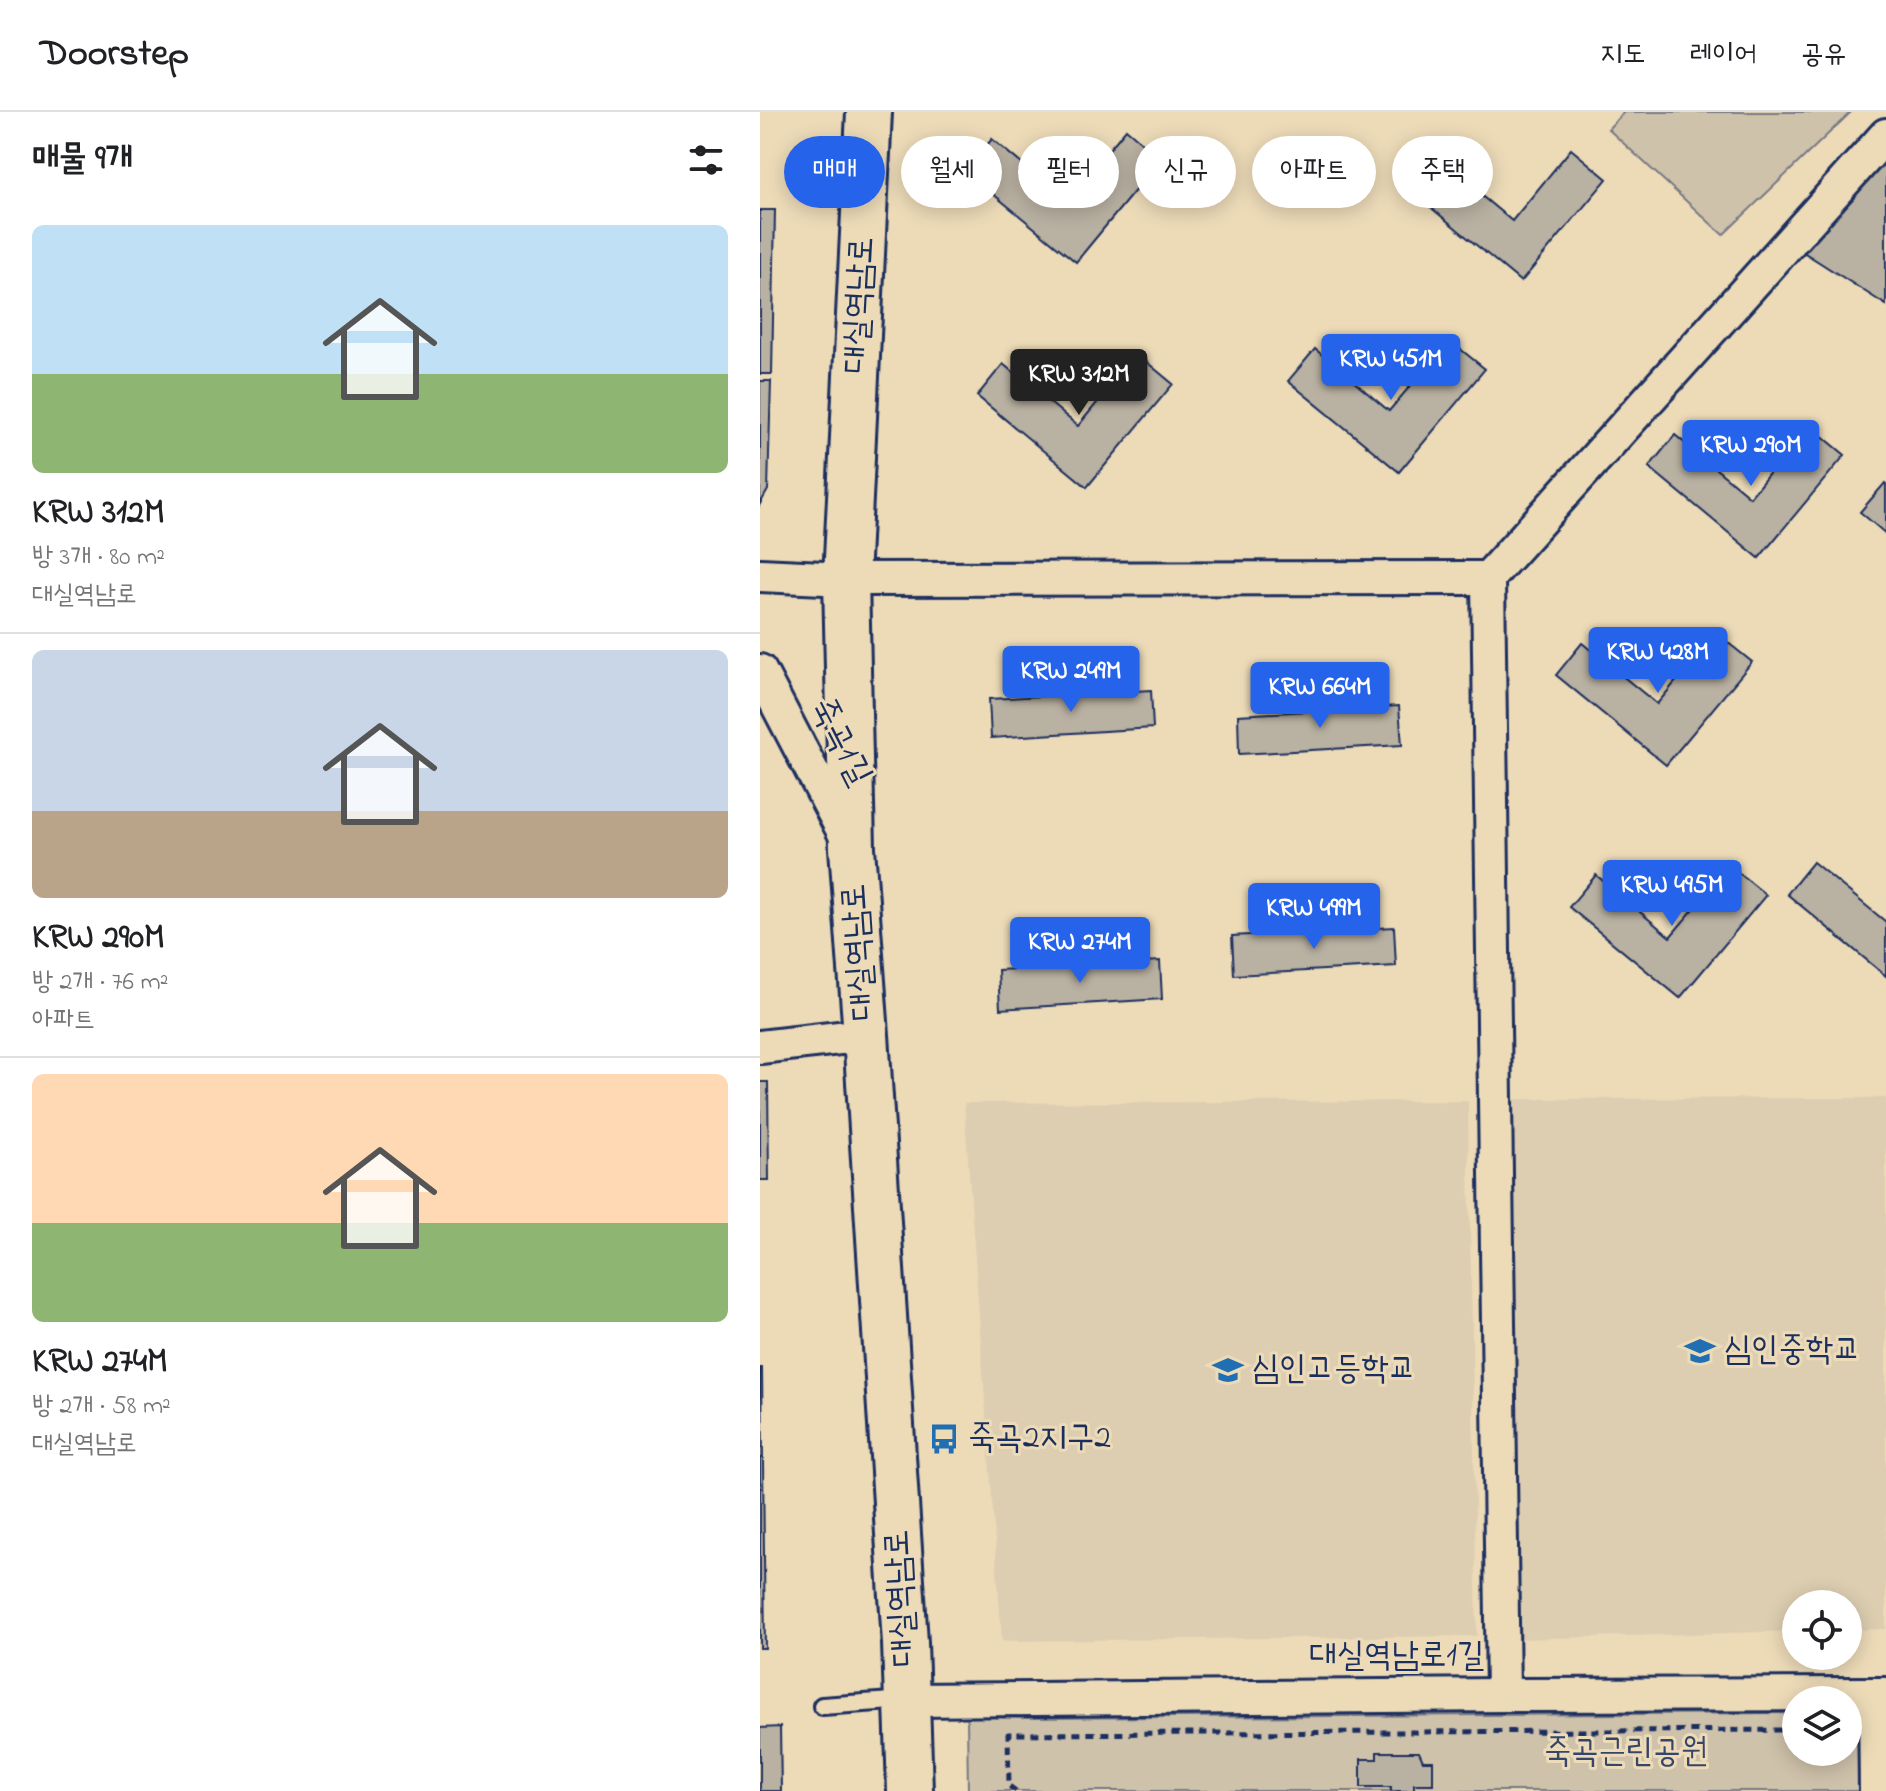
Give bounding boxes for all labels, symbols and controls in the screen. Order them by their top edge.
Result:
text: Doorstep [40,27,189,83]
text: 지도 [1600,35,1645,76]
text: 레이어 [1689,35,1757,76]
text: 공유 [1801,35,1846,76]
text: 매물 9개 [32,135,133,185]
chip: 매매 [784,136,885,208]
chip: 월세 [901,136,1002,208]
chip: 필터 [1018,136,1119,208]
chip: 신규 [1135,136,1236,208]
chip: 아파트 [1252,136,1376,208]
chip: 주택 [1392,136,1493,208]
icon: filters [684,138,728,182]
street label: 대실역남로 [831,235,889,375]
icon: home [308,277,452,421]
pin: KRW 451M [1308,334,1474,402]
text: KRW 451M [1339,341,1443,379]
pin: KRW 312M [996,349,1162,417]
text: KRW 312M [1028,356,1130,394]
pin: KRW 290M [1668,420,1834,488]
text: KRW 290M [1700,427,1802,465]
text: KRW 312M [32,489,165,539]
text: 방 3개 · 80 m² [32,539,165,577]
text: 대실역남로 [32,577,137,615]
pin: KRW 428M [1575,627,1741,695]
text: KRW 428M [1607,634,1709,672]
pin: KRW 249M [988,646,1154,714]
text: KRW 249M [1021,653,1121,691]
pin: KRW 664M [1237,662,1403,730]
text: KRW 664M [1268,669,1372,707]
street label: 죽곡1길 [797,689,883,795]
icon: home [308,702,452,846]
pin: KRW 495M [1589,860,1755,928]
text: KRW 495M [1621,867,1723,905]
street label: 대실역남로 [830,882,890,1022]
pin: KRW 499M [1231,883,1397,951]
text: KRW 499M [1266,890,1362,928]
text: KRW 290M [32,914,165,964]
pin: KRW 274M [997,917,1163,985]
text: KRW 274M [1028,924,1132,962]
text: 방 2개 · 76 m² [32,964,168,1002]
text: 아파트 [32,1002,95,1040]
icon: home [308,1126,452,1270]
place label: 심인중학교 [1724,1326,1861,1376]
school or university icon: 심인중학교 [1683,1334,1717,1368]
text: KRW 274M [32,1338,168,1388]
place label: 심인고등학교 [1252,1345,1416,1395]
school or university icon: 심인고등학교 [1211,1353,1245,1387]
text: 방 2개 · 58 m² [32,1388,171,1426]
place label: 죽곡2지구2 [968,1414,1111,1464]
bus stop icon: 죽곡2지구2 [927,1422,961,1456]
text: 대실역남로 [32,1426,137,1464]
street label: 대실역남로 [873,1528,931,1668]
map controls [1782,1590,1862,1766]
button: locate [1782,1590,1862,1670]
street label: 대실역남로1길 [1310,1632,1484,1682]
button: layers [1782,1686,1862,1766]
park label: 죽곡근린공원 [1544,1728,1708,1778]

